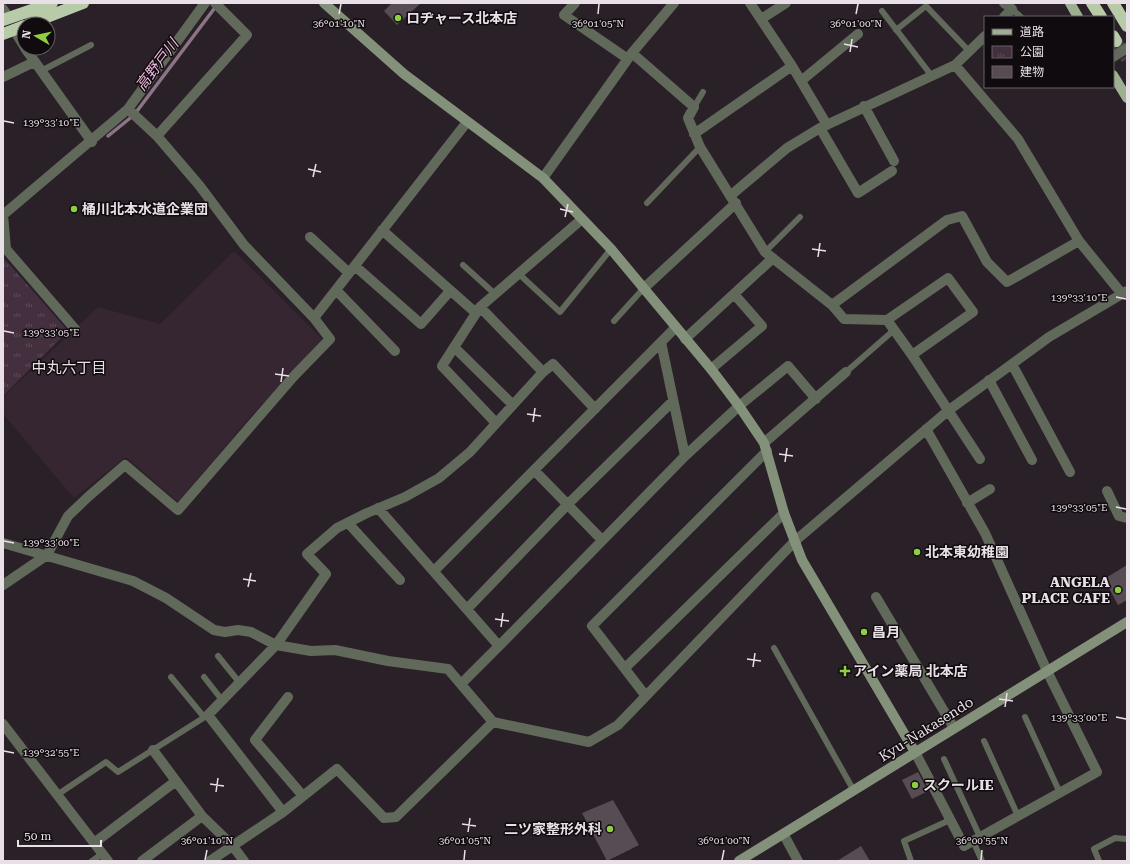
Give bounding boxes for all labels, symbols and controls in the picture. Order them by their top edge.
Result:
place label: ロヂャース北本店 [406,10,517,26]
marker: ロヂャース北本店 [393,13,403,23]
north arrow [16,16,56,56]
legend [984,16,1114,88]
text: 36°01'10"N [313,18,365,29]
text: 36°01'05"N [572,18,624,29]
text: 36°01'00"N [830,18,882,29]
text: 道路 [1020,25,1044,39]
text: N [20,29,34,40]
water label: 高野戸川 [132,34,183,94]
text: 公園 [1020,45,1044,59]
text: 建物 [1020,65,1044,79]
text: 139°33'10"E [23,117,79,128]
place label: 桶川北本水道企業団 [82,201,208,217]
marker: 桶川北本水道企業団 [69,204,79,214]
text: 139°33'10"E [1051,292,1107,303]
text: 139°33'05"E [23,327,79,338]
district label: 中丸六丁目 [31,359,107,377]
text: 139°33'05"E [1051,502,1107,513]
text: 139°33'00"E [23,537,79,548]
place label: 北本東幼稚園 [925,544,1009,560]
marker: 北本東幼稚園 [912,547,922,557]
place label: ANGELA PLACE CAFE [1022,574,1110,606]
marker: ANGELA PLACE CAFE [1113,585,1123,595]
place label: 昌月 [872,624,900,640]
marker: 昌月 [859,627,869,637]
place label: アイン薬局 北本店 [853,663,968,679]
marker: アイン薬局 北本店 [840,666,850,676]
street label: Kyu-Nakasendo [876,694,976,764]
text: 139°33'00"E [1051,712,1107,723]
text: 139°32'55"E [23,747,79,758]
place label: スクールIE [923,777,994,793]
marker: スクールIE [910,780,920,790]
place label: 二ツ家整形外科 [504,821,602,837]
scale bar [18,822,101,848]
marker: 二ツ家整形外科 [605,824,615,834]
text: 50 m [24,829,51,843]
text: 36°01'10"N [181,835,233,846]
text: 36°01'05"N [439,835,491,846]
text: 36°01'00"N [698,835,750,846]
text: 36°00'55"N [956,835,1008,846]

